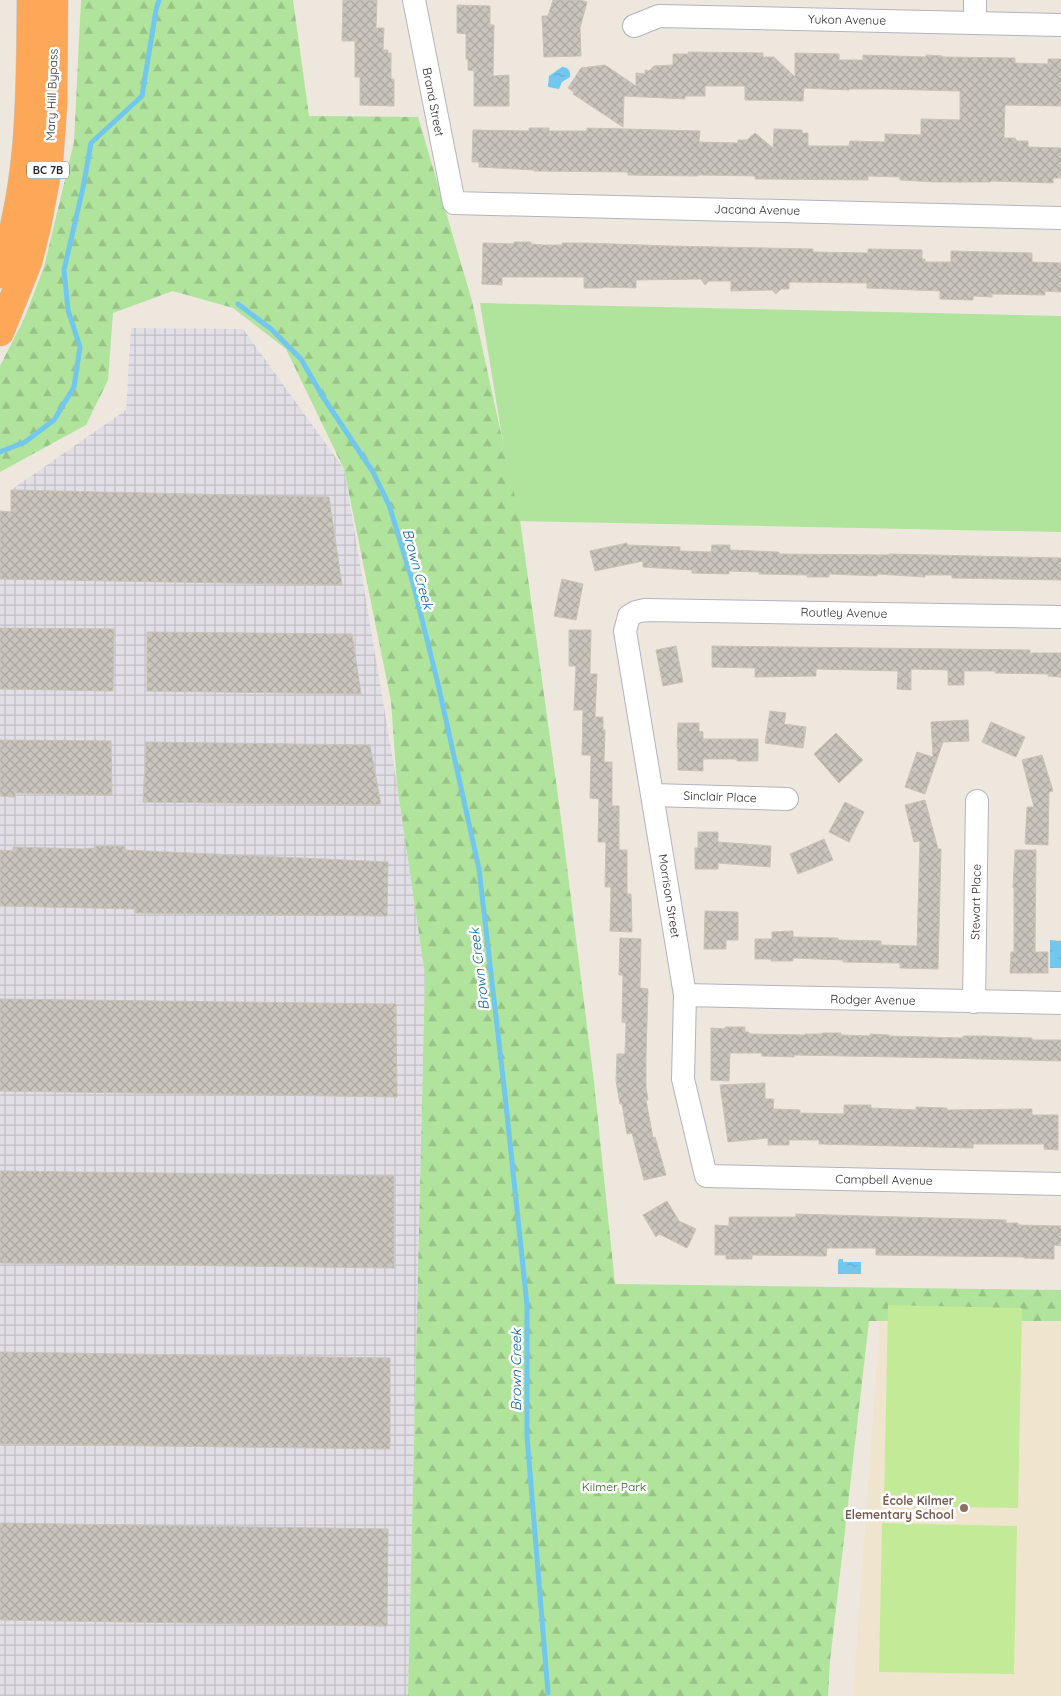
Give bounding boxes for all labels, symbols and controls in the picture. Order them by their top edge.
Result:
street label: Yukon Avenue [808,11,886,28]
street label: Mary Hill Bypass [42,48,61,141]
street label: Brand Street [419,66,448,138]
road number: BC 7B [27,162,69,178]
street label: Jacana Avenue [714,201,800,218]
water label: Brown Creek [399,527,438,613]
street label: Routley Avenue [801,604,888,621]
street label: Sinclair Place [683,788,757,805]
street label: Morrison Street [655,853,684,939]
street label: Stewart Place [967,864,984,940]
water label: Brown Creek [465,925,493,1011]
street label: Rodger Avenue [830,991,916,1008]
street label: Campbell Avenue [835,1171,933,1188]
water label: Brown Creek [507,1327,525,1411]
park label: Kilmer Park [582,1479,646,1494]
place label: École Kilmer Elementary School [845,1493,954,1522]
marker: École Kilmer Elementary School [958,1502,970,1514]

